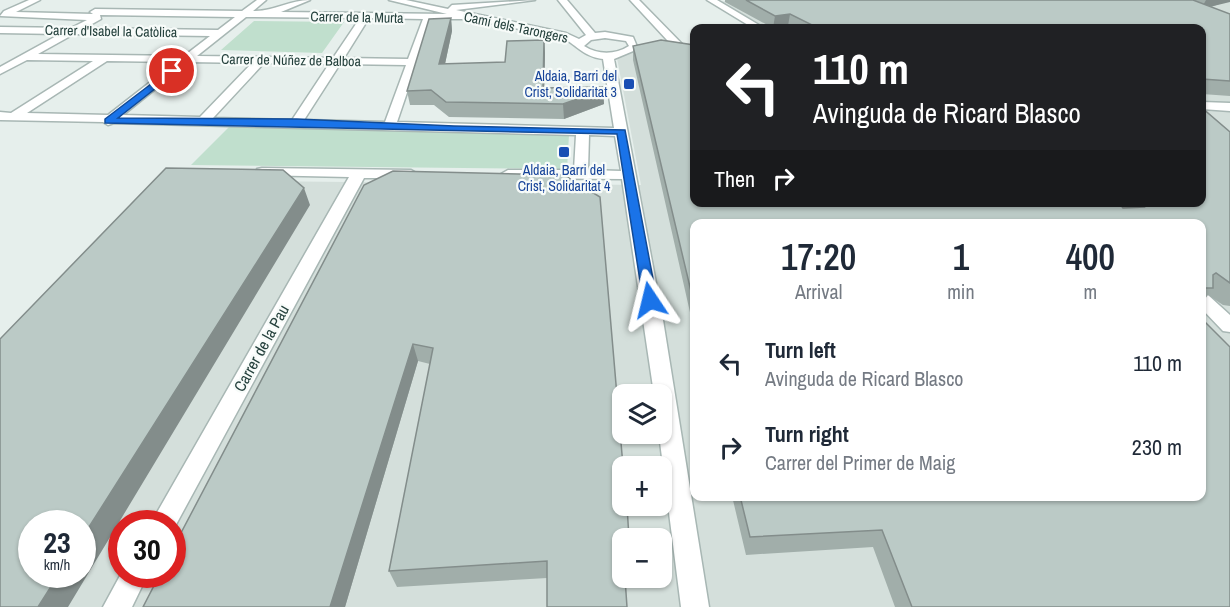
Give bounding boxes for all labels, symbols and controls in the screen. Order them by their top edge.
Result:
street label: Carrer de la Murta [310,7,404,27]
street label: Camí dels Tarongers [462,7,570,47]
street label: Carrer d'Isabel la Catòlica [45,21,178,41]
text: 110 m [813,41,909,97]
pin [146,45,197,96]
icon: left [714,48,792,126]
street label: Carrer de Núñez de Balboa [221,50,362,70]
icon: arrive [155,54,188,87]
place label: Aldaia, Barri del Crist, Solidaritat 3 [524,67,617,101]
marker: Aldaia, Barri del Crist, Solidaritat 3 [622,77,636,91]
text: Avinguda de Ricard Blasco [813,95,1081,131]
marker: Aldaia, Barri del Crist, Solidaritat 4 [557,145,571,159]
place label: Aldaia, Barri del Crist, Solidaritat 4 [518,161,611,195]
icon: right [767,162,800,195]
text: Then [714,164,755,194]
text: 17:20 [781,233,856,281]
text: 1 [953,233,969,281]
text: 400 [1066,233,1115,281]
position arrow [618,268,682,332]
text: Arrival [795,278,842,305]
text: min [947,278,975,305]
text: m [1083,278,1097,305]
street label: Carrer de la Pau [228,301,294,395]
text: Turn left [765,335,836,365]
icon: left [714,347,747,380]
text: 110 m [1133,348,1182,378]
text: Avinguda de Ricard Blasco [765,365,963,392]
map controls [612,384,672,588]
button: layers [612,384,672,444]
text: Turn right [765,419,849,449]
icon: right [714,431,747,464]
text: 230 m [1132,432,1182,462]
text: Carrer del Primer de Maig [765,449,955,476]
button: + [612,456,672,516]
speed limit sign: 30 [108,510,186,588]
text: 23 [43,522,71,562]
button: − [612,528,672,588]
text: km/h [44,554,70,575]

